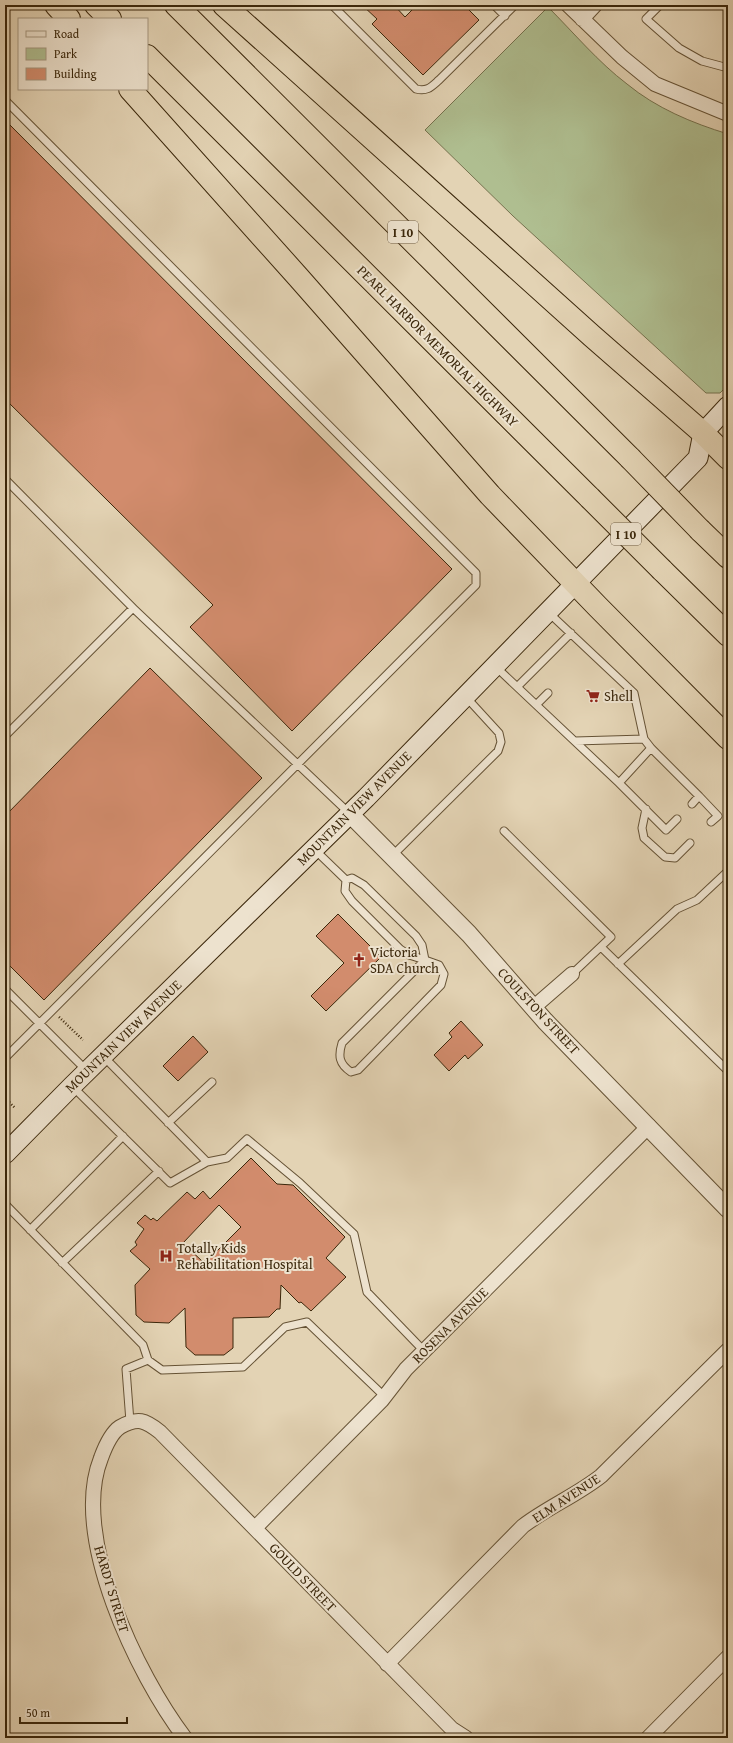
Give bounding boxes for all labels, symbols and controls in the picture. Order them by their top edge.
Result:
legend [18,18,148,90]
text: Road [54,25,80,42]
text: Park [54,45,78,62]
text: Building [54,65,97,82]
road number: I 10 [388,221,418,243]
street label: PEARL HARBOR MEMORIAL HIGHWAY [353,261,524,432]
road number: I 10 [611,523,641,545]
place label: Shell [604,686,633,706]
supermarket icon: Shell [585,688,601,704]
street label: MOUNTAIN VIEW AVENUE [292,746,416,870]
place label: Victoria SDA Church [370,942,439,978]
church icon: Victoria SDA Church [351,952,367,968]
street label: COULSTON STREET [493,963,585,1059]
street label: MOUNTAIN VIEW AVENUE [60,975,186,1097]
place label: Totally Kids Rehabilitation Hospital [177,1238,313,1274]
hospital icon: Totally Kids Rehabilitation Hospital [158,1248,174,1264]
street label: ROSENA AVENUE [407,1282,493,1368]
street label: ELM AVENUE [528,1468,604,1528]
street label: GOULD STREET [265,1538,341,1616]
street label: HARDT STREET [89,1543,135,1635]
scale bar [20,1699,127,1725]
text: 50 m [26,1704,50,1721]

